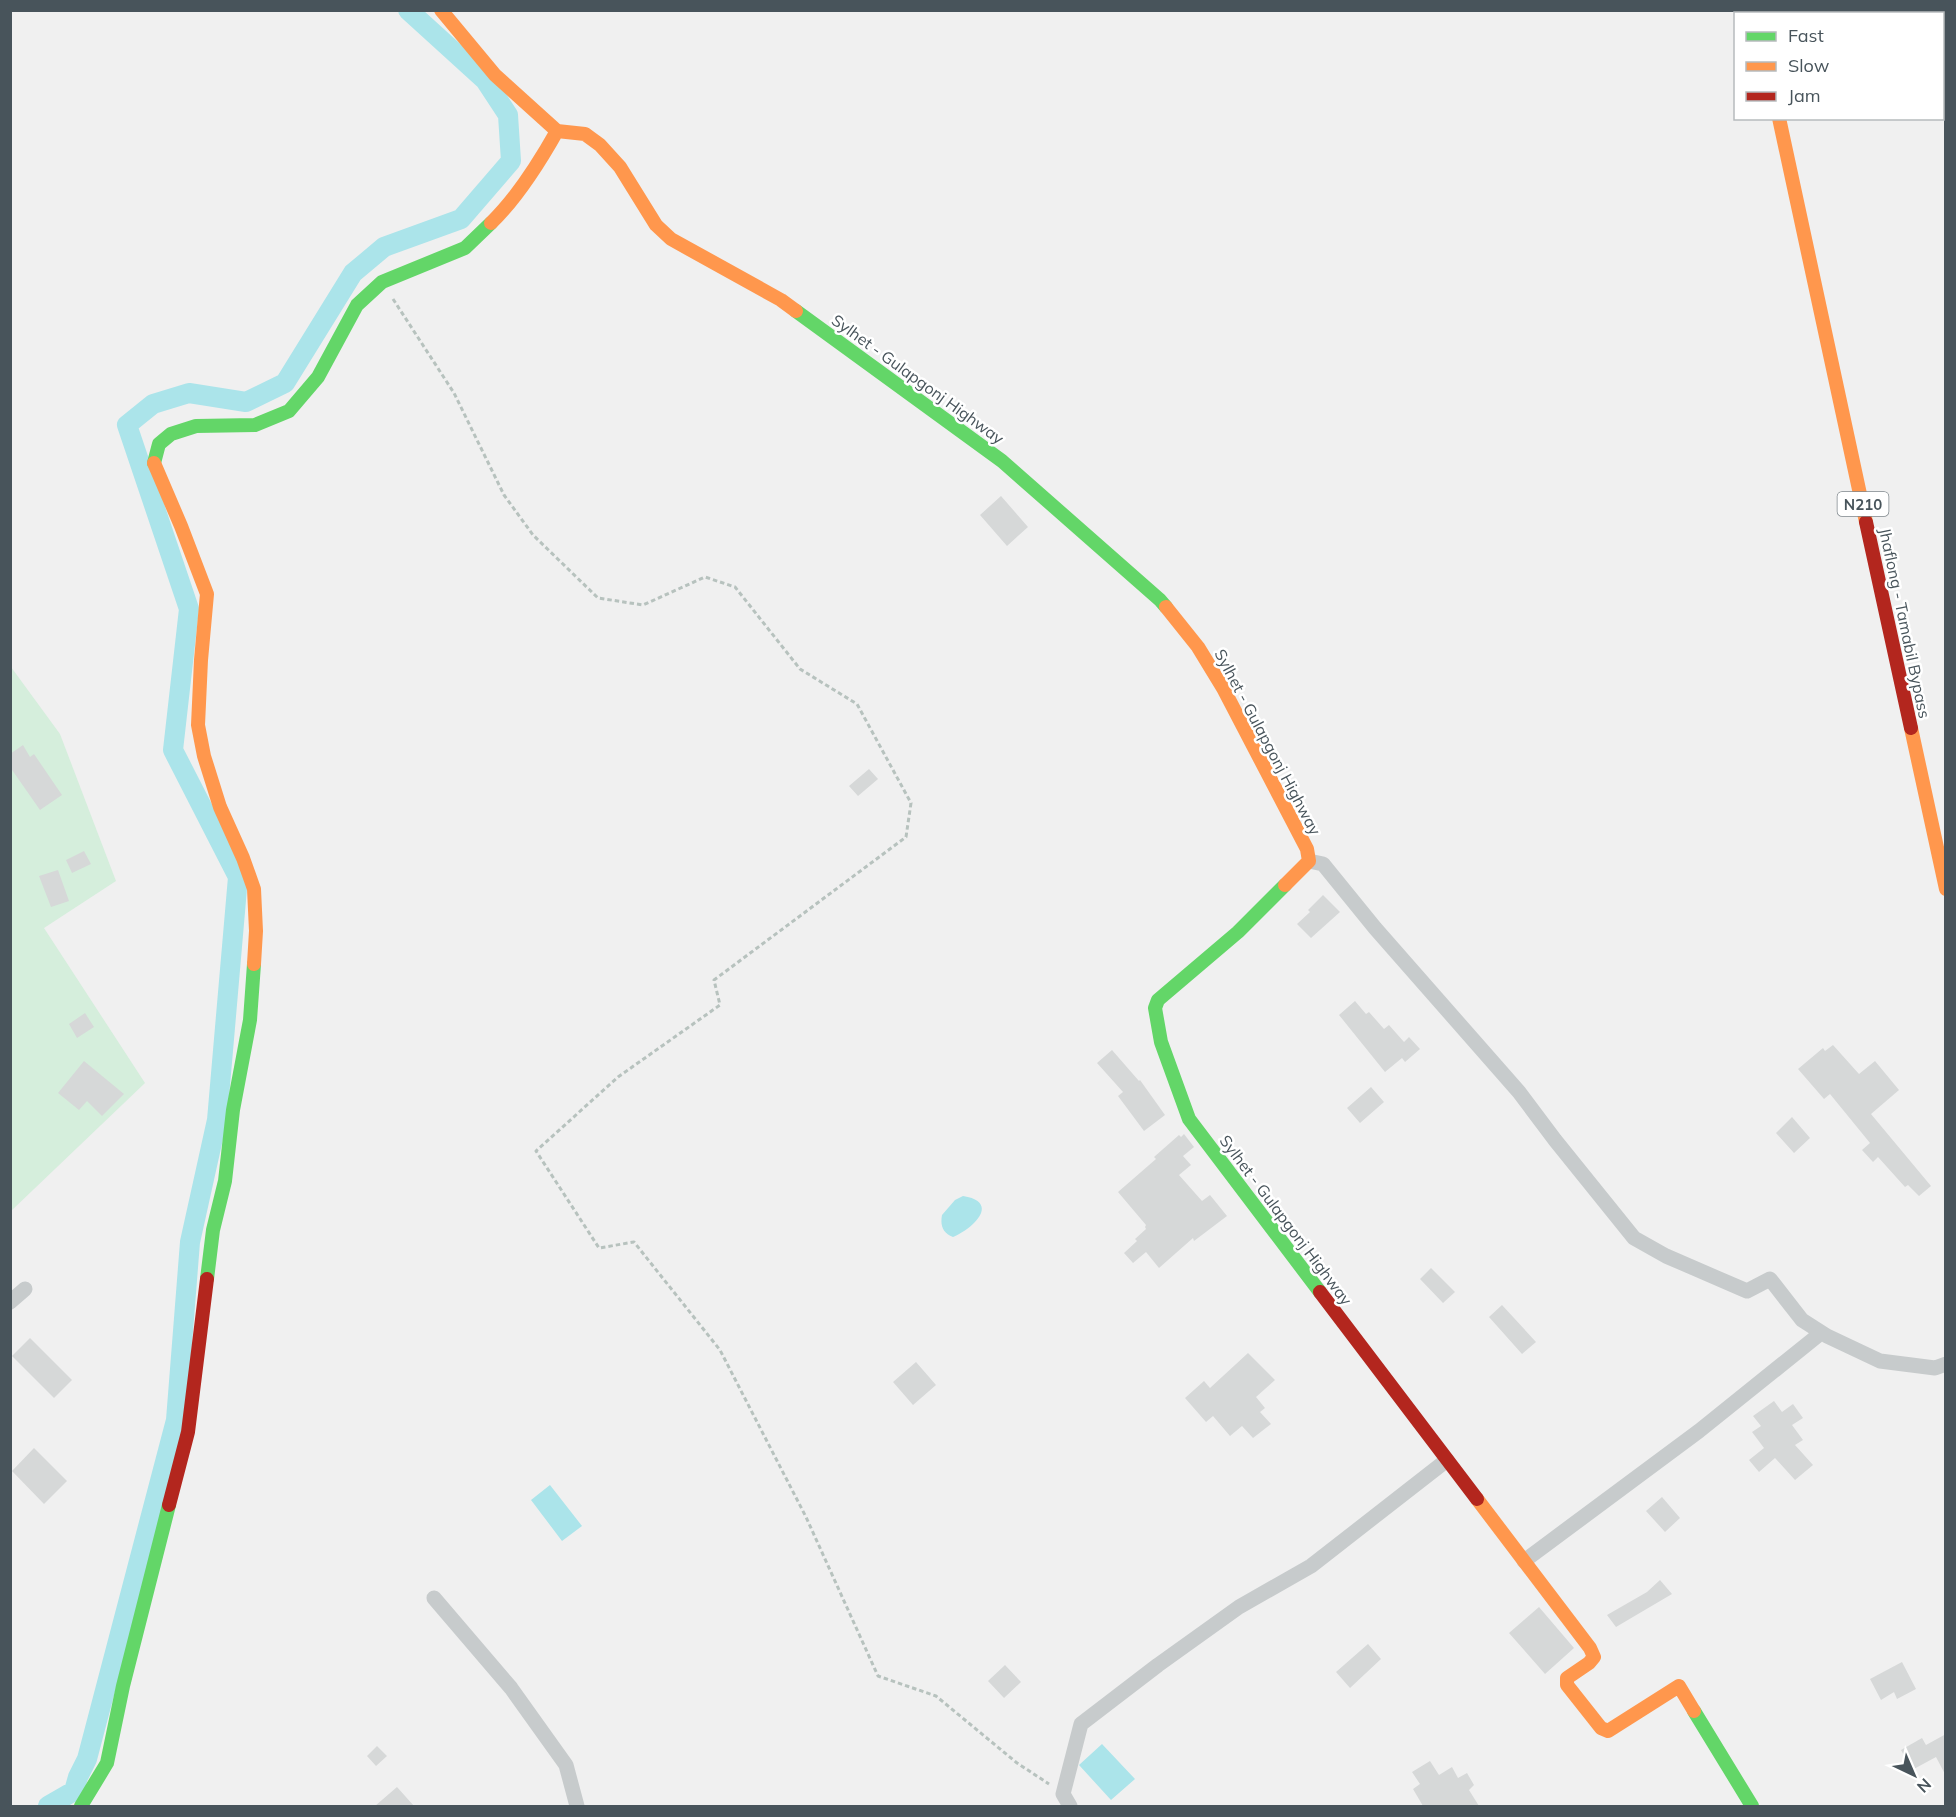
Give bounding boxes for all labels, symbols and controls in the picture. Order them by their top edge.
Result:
legend [1734,12,1944,120]
text: Fast [1788,24,1824,47]
text: Slow [1788,54,1830,77]
text: Jam [1788,84,1821,107]
street label: Sylhet - Gulapgonj Highway [828,310,1008,448]
road number: N210 [1838,492,1888,516]
street label: Jhaflong - Tamabil Bypass [1875,526,1935,720]
street label: Sylhet - Gulapgonj Highway [1210,646,1326,839]
street label: Sylhet - Gulapgonj Highway [1215,1131,1357,1309]
north arrow [1884,1745,1944,1805]
text: N [1913,1774,1936,1797]

